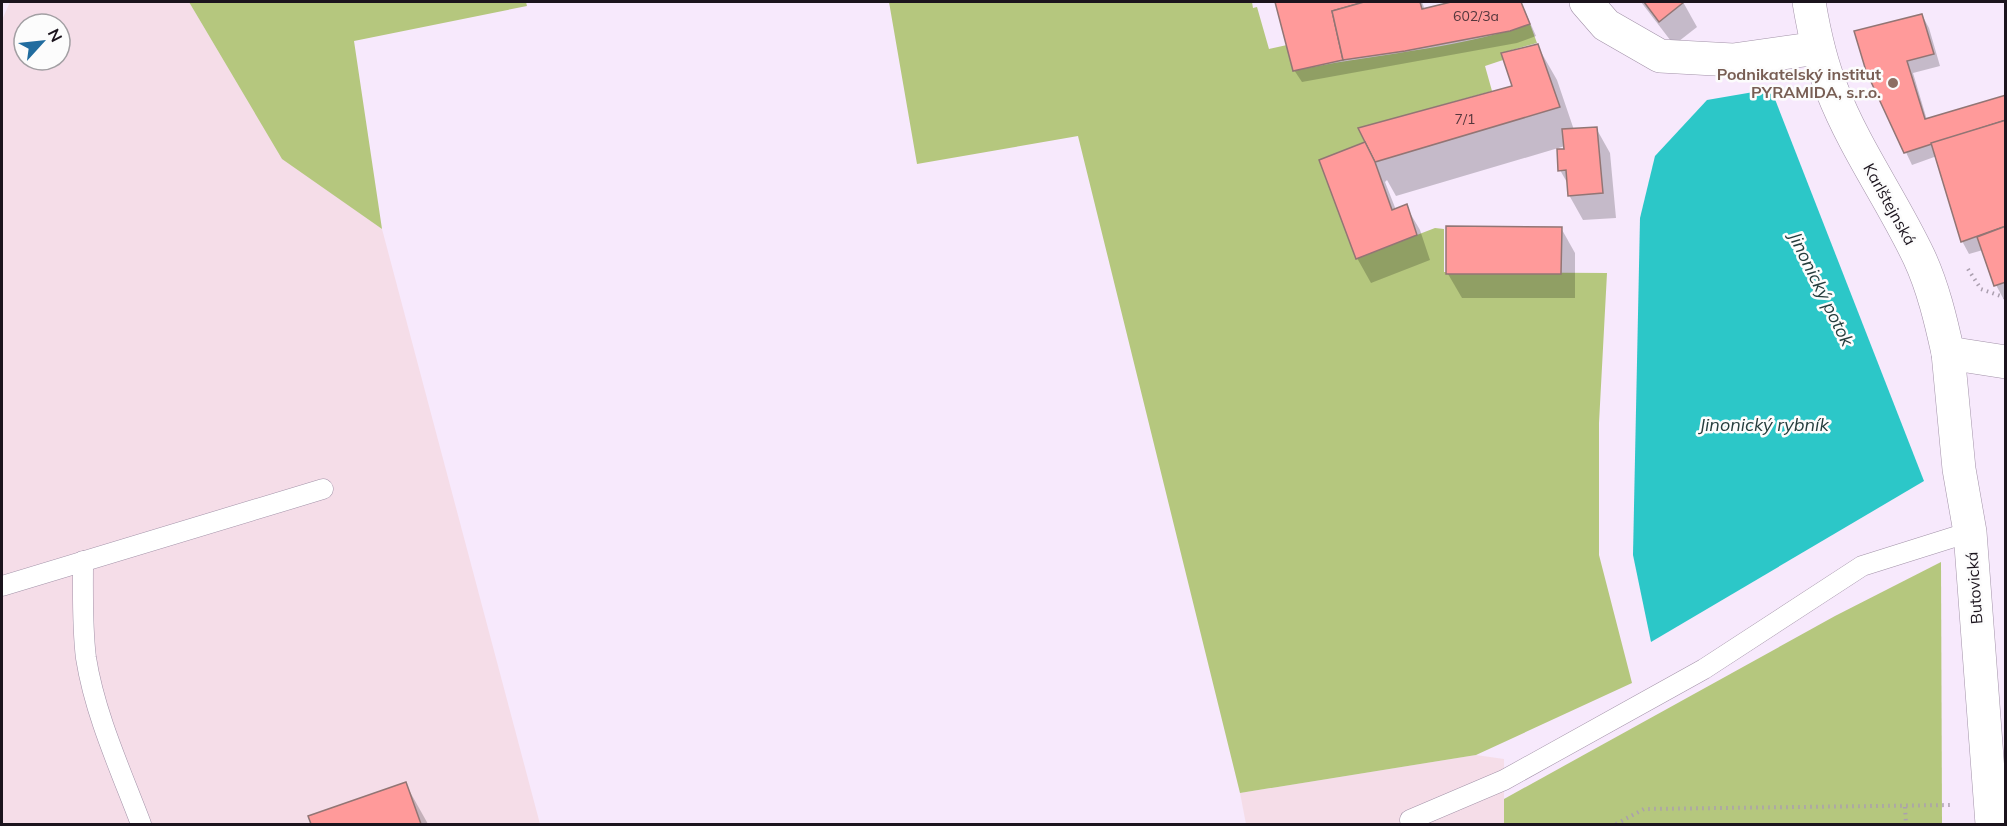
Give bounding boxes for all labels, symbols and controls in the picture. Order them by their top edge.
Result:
house number: 602/3a [1453,7,1499,25]
north arrow [12,12,72,72]
text: N [44,25,67,45]
place label: Podnikatelský institut PYRAMIDA, s.r.o. [1717,64,1881,102]
marker: Podnikatelský institut PYRAMIDA, s.r.o. [1886,76,1900,90]
house number: 7/1 [1455,110,1475,128]
street label: Karlštejnská [1859,160,1921,248]
water label: Jinonický potok [1783,226,1859,351]
water label: Jinonický rybník [1697,413,1830,436]
street label: Butovická [1961,551,1987,625]

